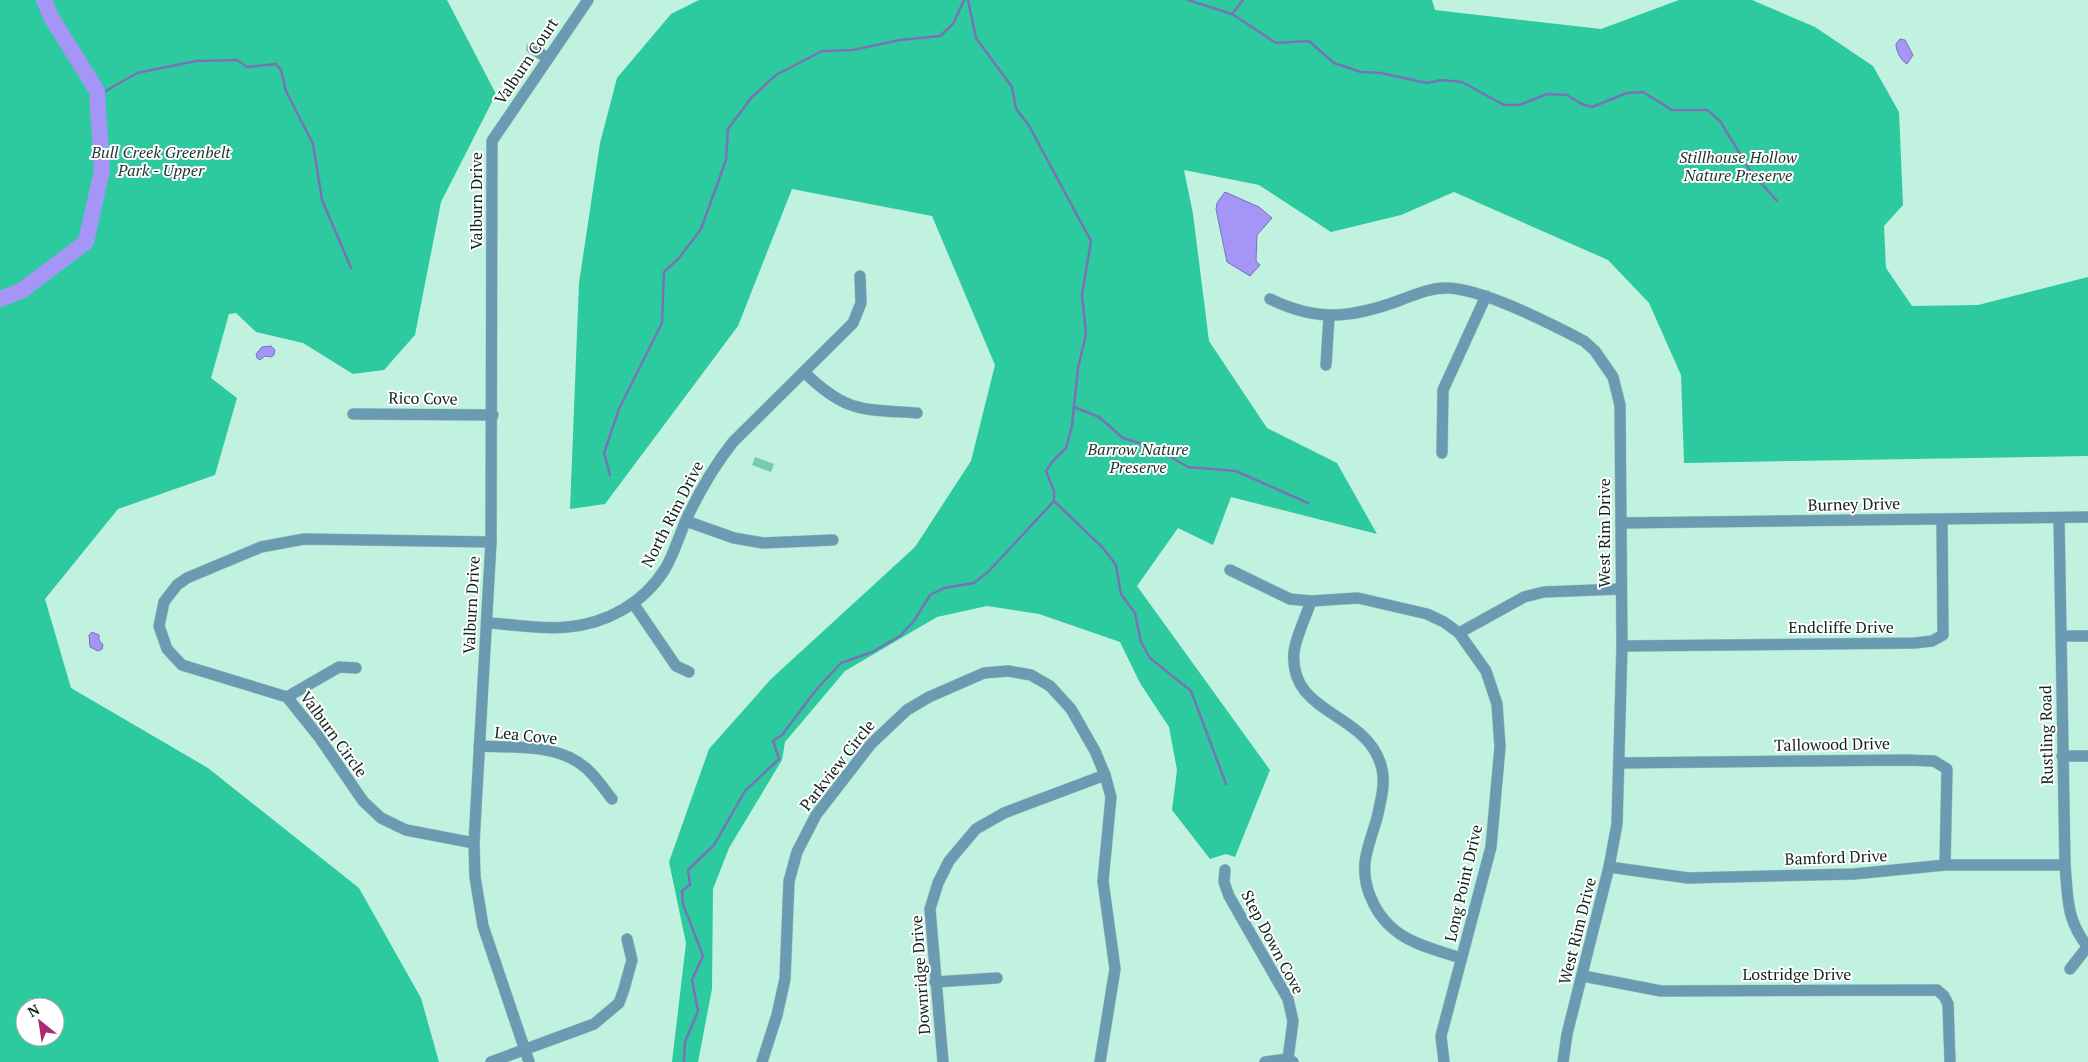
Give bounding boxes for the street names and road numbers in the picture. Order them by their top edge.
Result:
street label: Valburn Court [489,13,563,109]
street label: Valburn Drive [465,152,487,250]
street label: Rico Cove [388,386,458,410]
street label: North Rim Drive [636,457,708,571]
street label: West Rim Drive [1593,478,1615,588]
street label: Burney Drive [1808,492,1900,516]
street label: Valburn Drive [457,555,485,655]
street label: Endcliffe Drive [1788,616,1894,638]
street label: Rustling Road [2034,685,2058,785]
street label: Valburn Circle [295,686,373,782]
street label: Parkview Circle [794,715,880,815]
street label: Lea Cove [493,721,559,749]
street label: Tallowood Drive [1774,732,1890,756]
street label: Long Point Drive [1439,822,1487,944]
street label: Bamford Drive [1784,844,1888,870]
street label: West Rim Drive [1553,875,1601,987]
street label: Step Down Cove [1236,886,1310,998]
street label: Downridge Drive [905,915,935,1035]
street label: Lostridge Drive [1743,963,1851,985]

